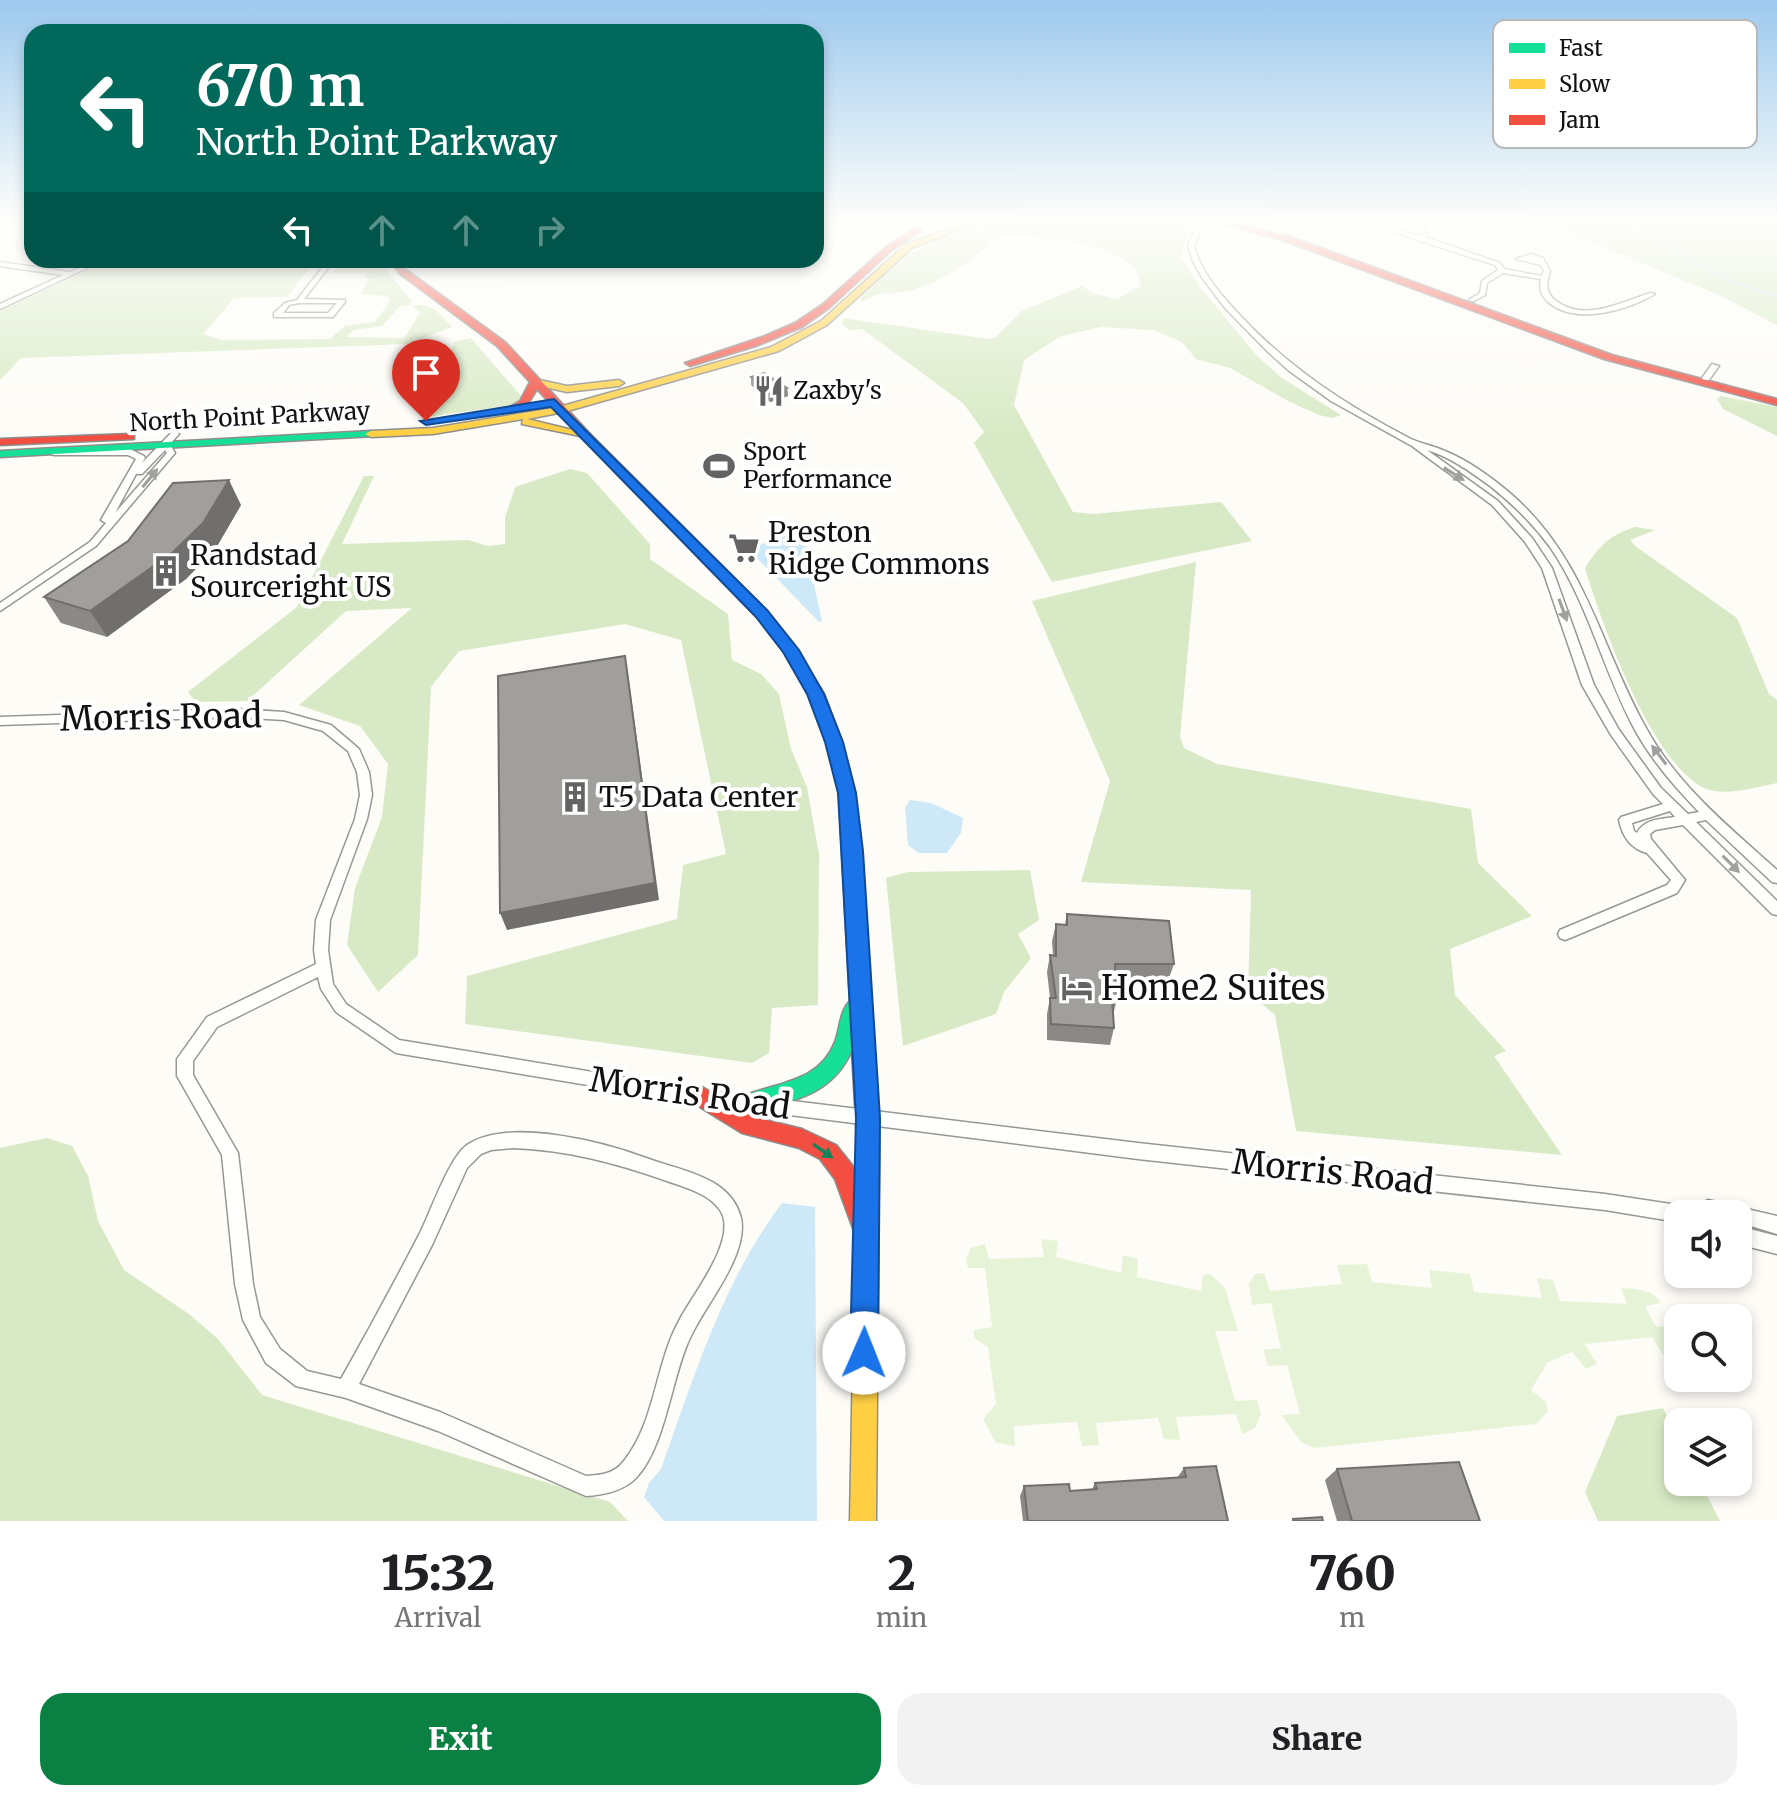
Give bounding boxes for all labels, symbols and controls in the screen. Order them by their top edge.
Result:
legend [1493,20,1757,148]
text: Fast [1559,34,1603,62]
text: 670 m [196,51,364,121]
icon: left [64,56,168,160]
text: Slow [1559,70,1610,98]
text: Jam [1558,106,1600,134]
text: North Point Parkway [196,120,558,165]
icon: left [276,208,320,252]
icon: ahead [360,208,404,252]
icon: ahead [444,208,488,252]
icon: right [528,208,572,252]
pin [392,339,460,421]
icon: arrive [404,351,448,395]
restaurant icon: Zaxby's [752,374,786,408]
place label: Zaxby's [793,375,882,406]
street label: North Point Parkway [129,395,371,438]
place label: Sport Performance [743,436,892,495]
sports icon: Sport Performance [702,449,736,483]
one-way arrow [1443,466,1465,480]
one-way arrow [142,468,158,488]
place label: Preston Ridge Commons [768,514,990,582]
supermarket icon: Preston Ridge Commons [727,531,761,565]
place label: Randstad Sourceright US [190,537,392,605]
building icon: Randstad Sourceright US [149,554,183,588]
one-way arrow [1557,599,1570,623]
street label: Morris Road [60,694,262,740]
one-way arrow [1651,745,1667,765]
place label: T5 Data Center [599,779,798,815]
building icon: T5 Data Center [558,780,592,814]
one-way arrow [1721,854,1740,873]
place label: Home2 Suites [1101,967,1326,1009]
hotel icon: Home2 Suites [1060,971,1094,1005]
street label: Morris Road [587,1058,793,1128]
street label: Morris Road [1230,1141,1436,1203]
one-way arrow [812,1143,834,1159]
map controls [1664,1200,1752,1496]
button: sound [1664,1200,1752,1288]
button: search [1664,1304,1752,1392]
position arrow [822,1311,906,1395]
button: layers [1664,1408,1752,1496]
text: 15:32 [381,1543,495,1603]
text: 2 [888,1543,916,1603]
text: 760 [1308,1543,1396,1603]
text: Arrival [395,1601,481,1634]
text: min [876,1601,927,1634]
text: m [1339,1601,1365,1634]
button: Exit [40,1693,881,1785]
button: Share [897,1693,1737,1785]

